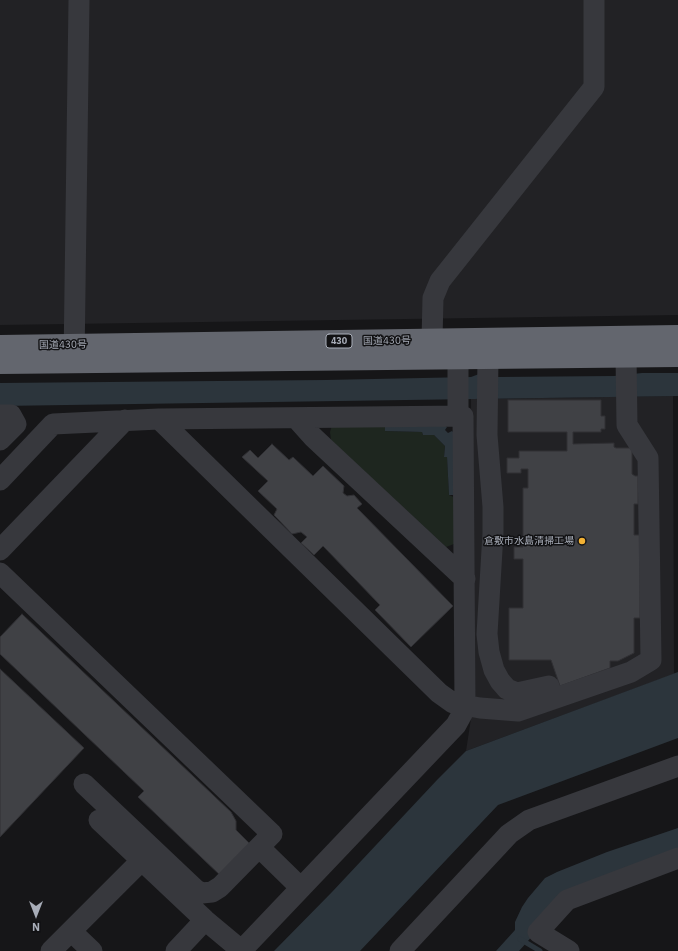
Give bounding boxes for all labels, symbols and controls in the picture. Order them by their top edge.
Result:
road number: 430 [326,334,352,348]
street label: 国道430号 [363,335,411,347]
street label: 国道430号 [39,339,87,351]
place label: 倉敷市水島清掃工場 [484,535,574,547]
marker: 倉敷市水島清掃工場 [577,536,587,546]
north arrow [16,895,56,935]
text: N [32,920,40,934]

